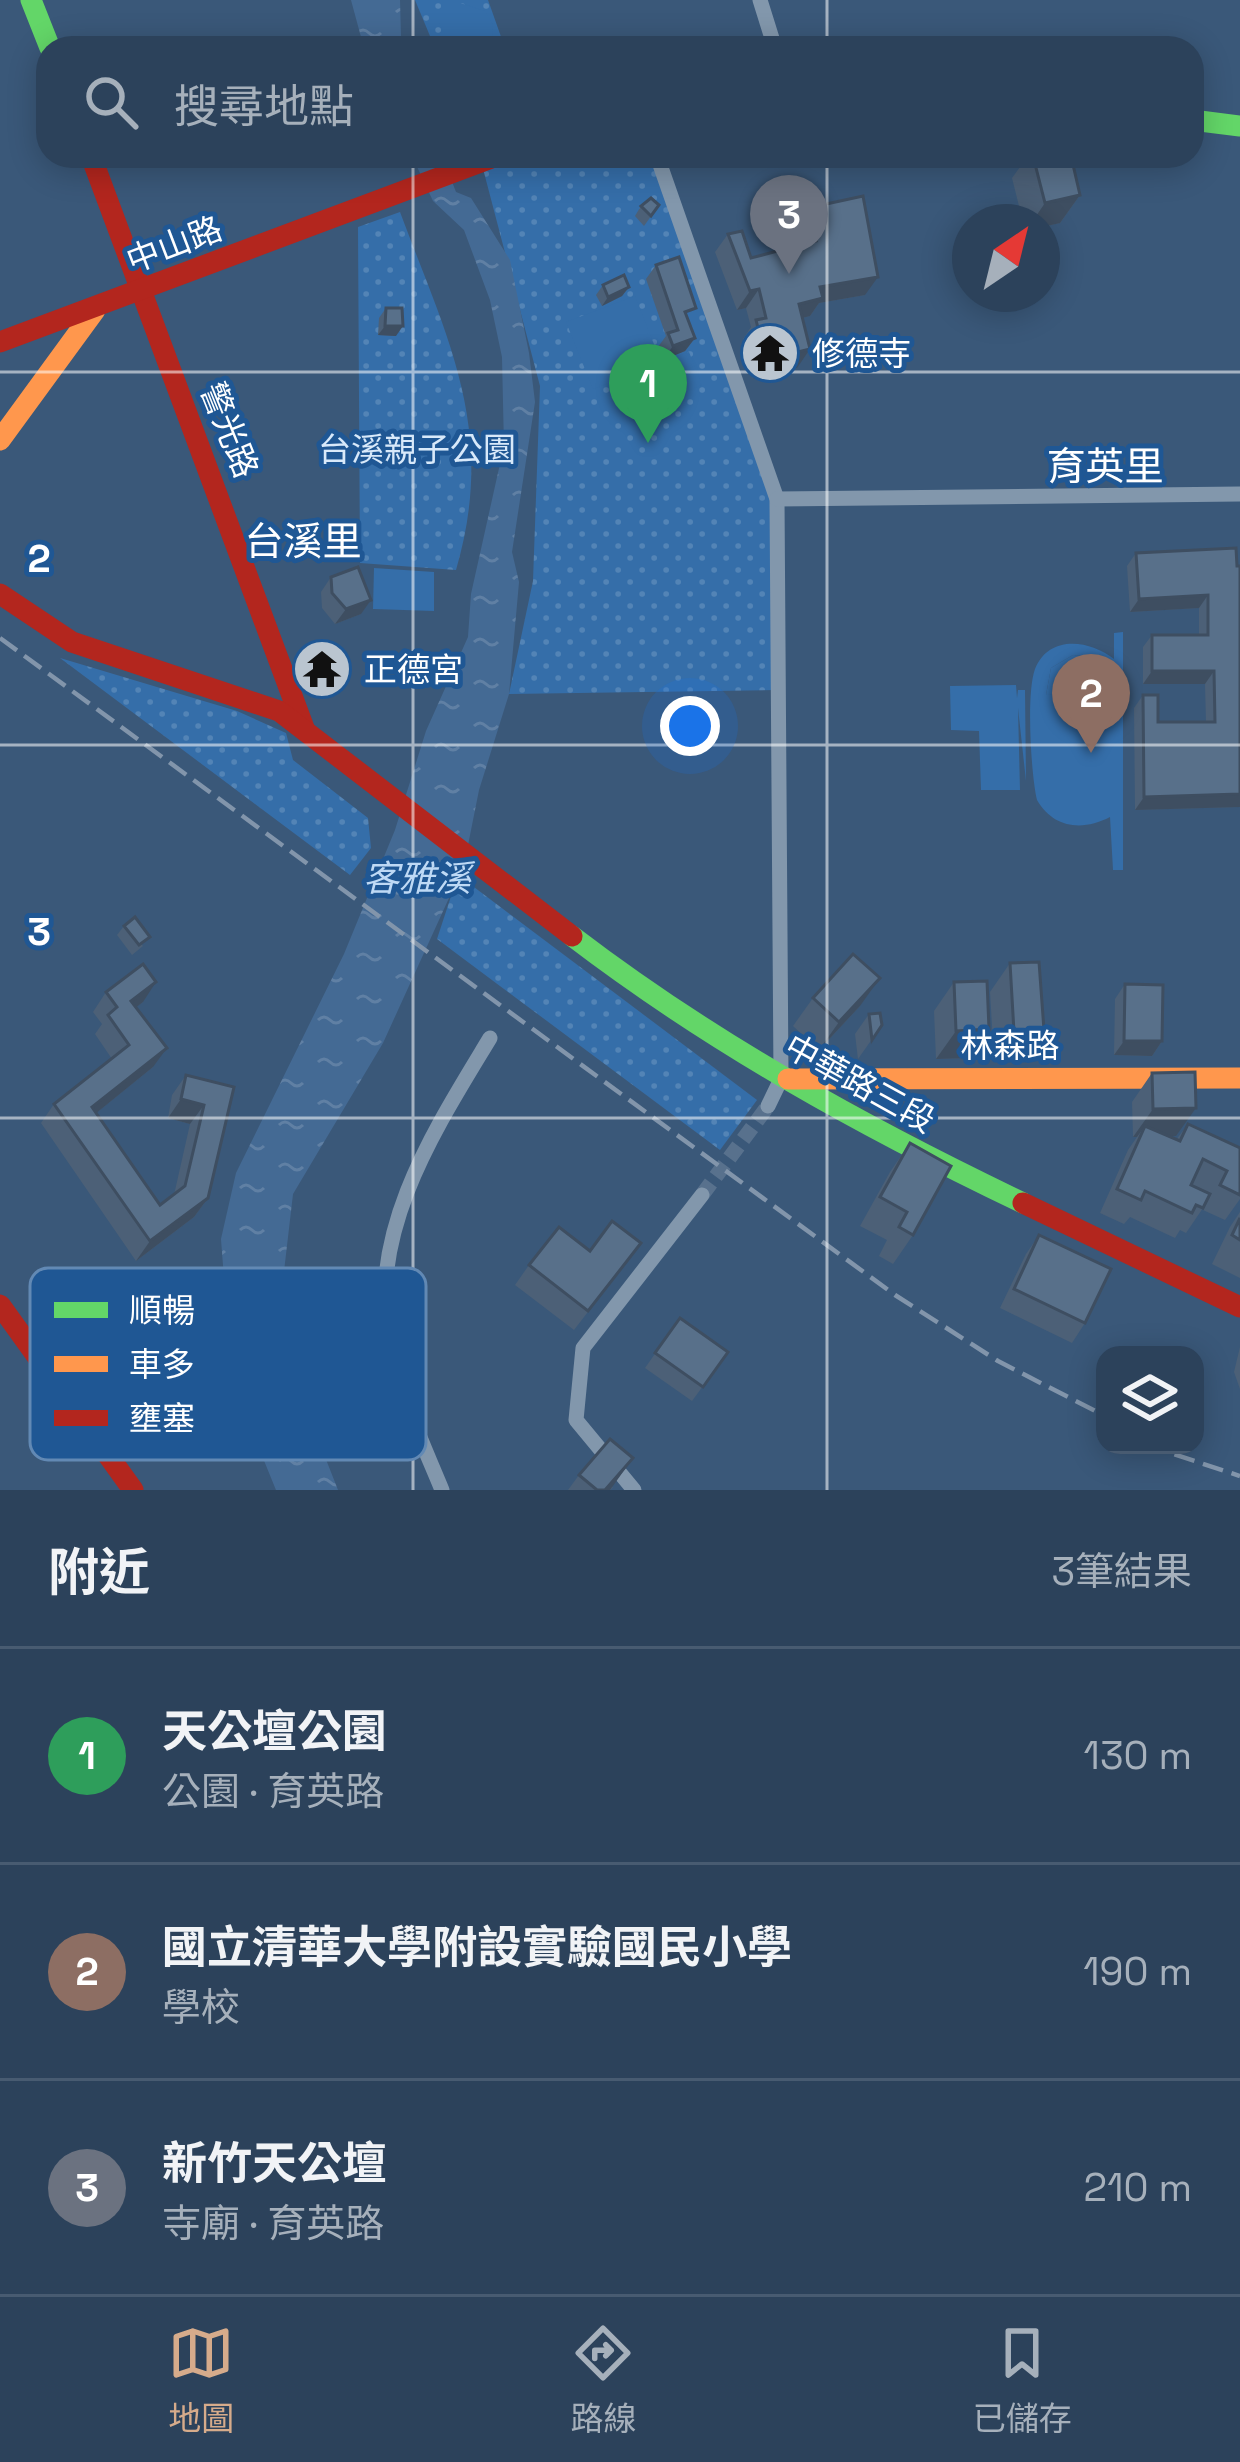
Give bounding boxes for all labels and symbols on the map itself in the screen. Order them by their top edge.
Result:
pin: 3 [750,175,828,274]
north arrow [952,204,1060,312]
street label: 中山路 [121,208,228,282]
temple icon: 修德寺 [739,322,801,384]
place label: 修德寺 [812,333,911,375]
pin: 1 [609,344,687,443]
street label: 警光路 [191,377,267,484]
park label: 台溪親子公園 [318,429,516,471]
district label: 育英里 [1046,442,1164,491]
district label: 台溪里 [244,517,362,566]
text: 2 [27,534,51,583]
temple icon: 正德宮 [291,638,353,700]
place label: 正德宮 [364,649,463,691]
pin: 2 [1052,654,1130,753]
your location [660,696,720,756]
water label: 客雅溪 [363,856,476,902]
text: 3 [27,907,51,956]
street label: 林森路 [961,1025,1060,1067]
street label: 中華路三段 [777,1026,942,1142]
legend [30,1268,426,1460]
text: 順暢 [129,1290,195,1332]
text: 車多 [129,1344,195,1386]
text: 壅塞 [129,1398,195,1440]

